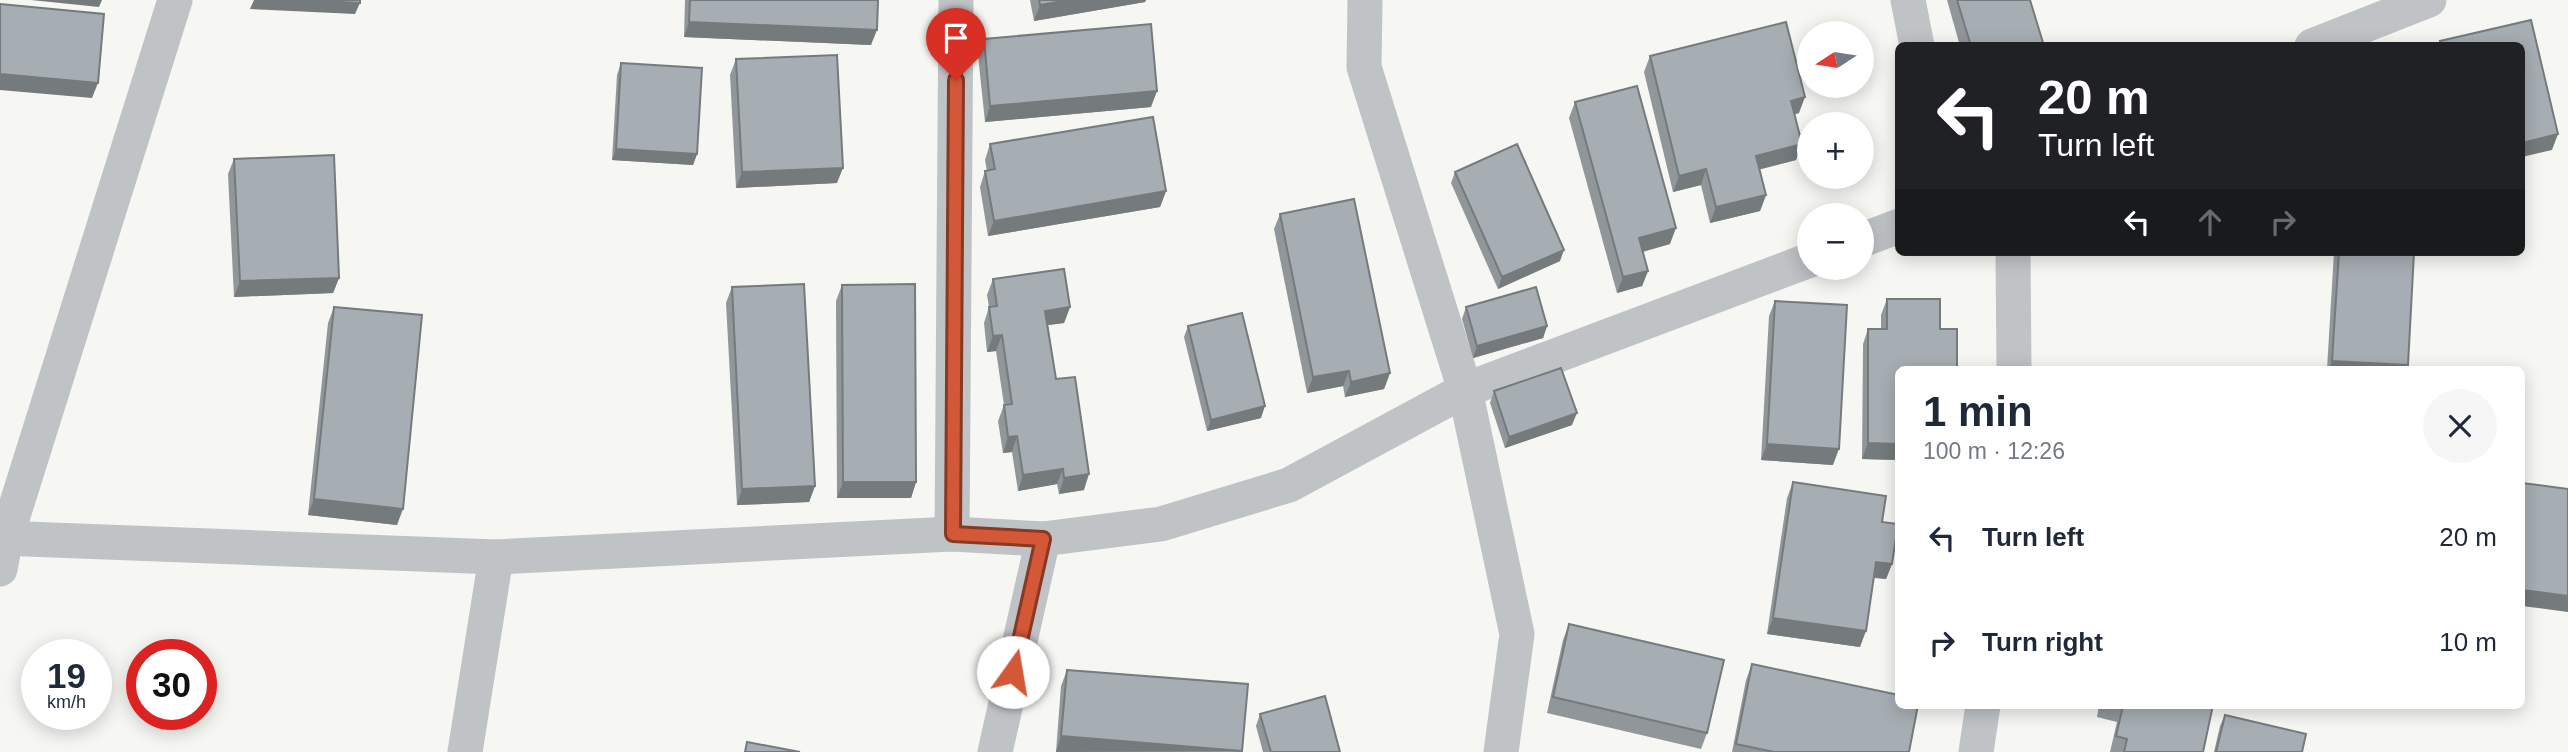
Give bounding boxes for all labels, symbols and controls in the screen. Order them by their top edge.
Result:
pin [926,8,986,80]
icon: arrive [937,19,975,57]
north arrow [1797,21,1874,98]
map controls [1797,21,1874,280]
icon: left [1923,70,2014,161]
text: 20 m [2038,70,2150,124]
button: + [1797,112,1874,189]
text: Turn left [2038,127,2154,163]
button: − [1797,203,1874,280]
icon: left [2118,203,2156,241]
icon: ahead [2191,203,2229,241]
icon: right [2264,203,2302,241]
text: 1 min [1923,388,2033,435]
button: close [2423,389,2497,463]
text: 100 m · 12:26 [1923,438,2065,464]
icon: left [1923,519,1961,557]
text: Turn left [1982,522,2084,552]
text: 20 m [2439,522,2497,552]
icon: right [1923,624,1961,662]
text: Turn right [1982,627,2103,657]
text: 10 m [2439,627,2497,657]
position arrow [976,635,1050,709]
speed limit sign: 30 [126,639,217,730]
text: 19 [47,656,86,695]
text: km/h [47,692,86,712]

